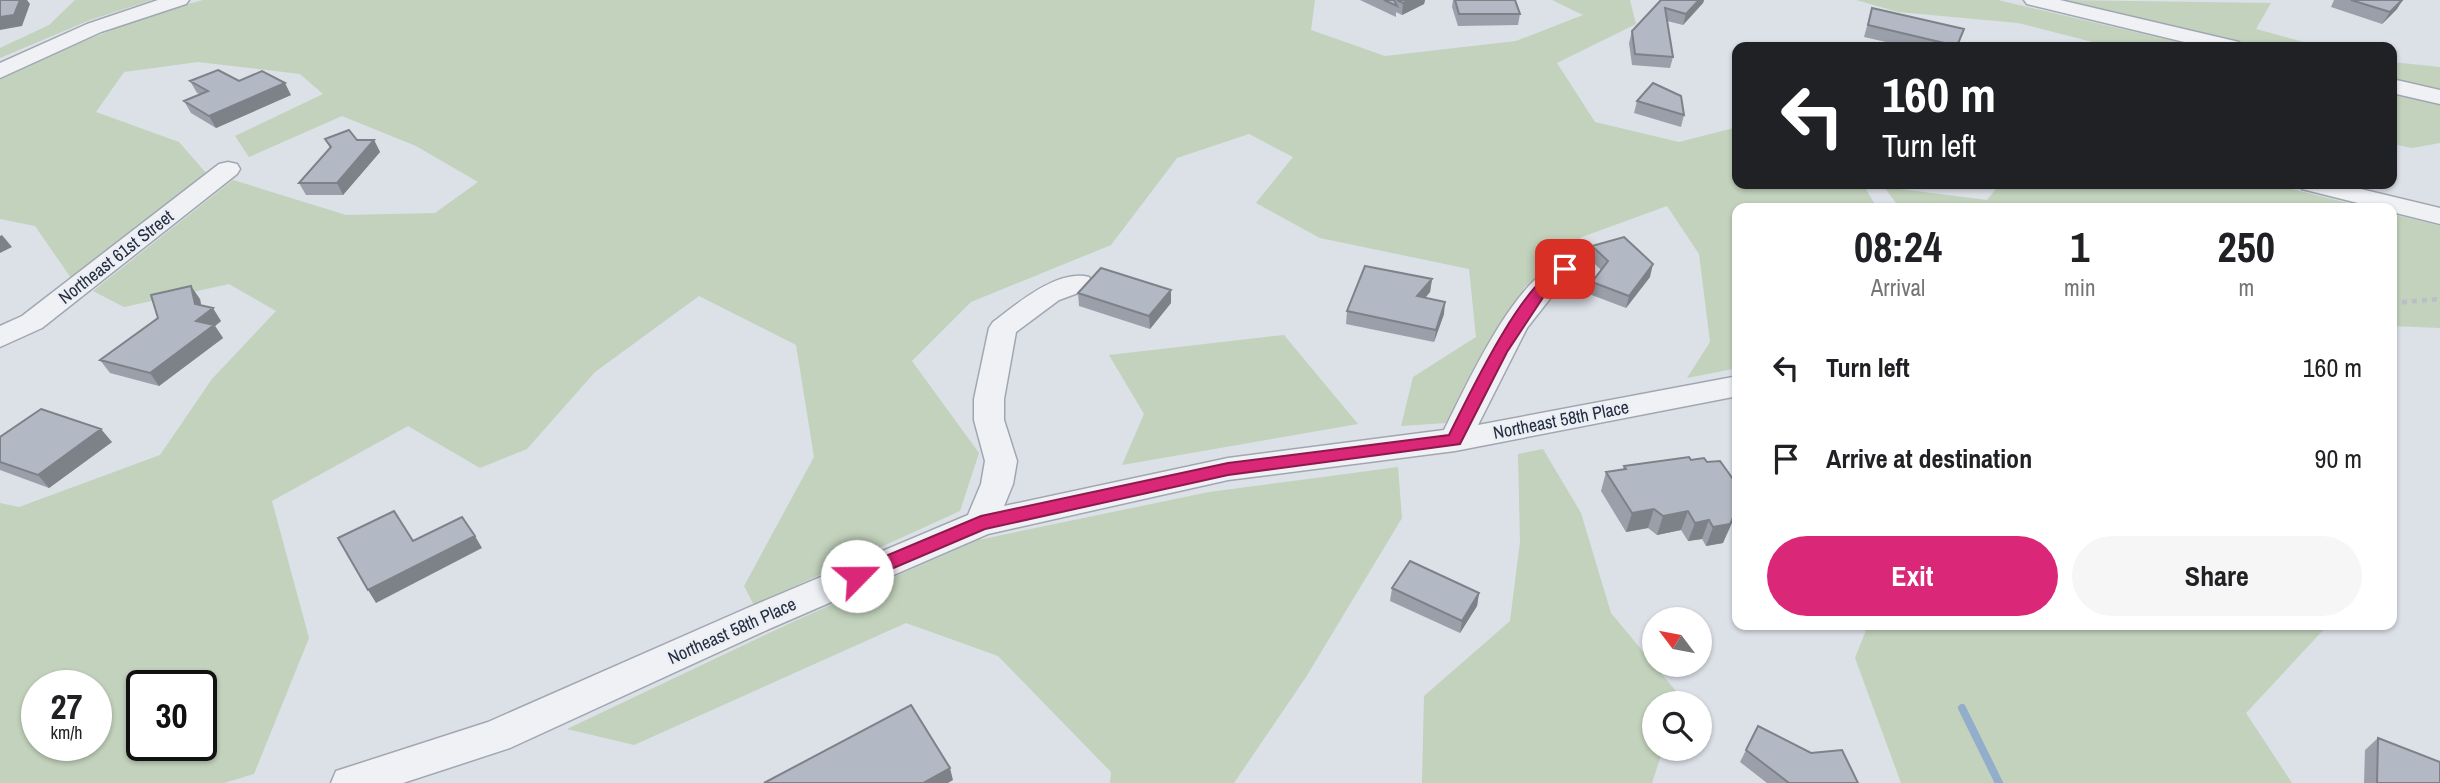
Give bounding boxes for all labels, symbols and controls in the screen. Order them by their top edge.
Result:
text: 160 m [1882,61,1996,127]
icon: left [1767,70,1858,161]
text: Turn left [1882,124,1976,167]
street label: Northeast 61st Street [53,204,178,309]
text: 08:24 [1854,219,1942,275]
text: 1 [2070,219,2089,275]
text: 250 [2218,219,2275,275]
pin [1535,239,1595,299]
icon: arrive [1546,250,1584,288]
text: Arrival [1871,272,1925,303]
text: min [2064,272,2096,303]
text: m [2238,272,2254,303]
icon: left [1767,349,1805,387]
text: Turn left [1826,350,1910,385]
text: 160 m [2303,350,2362,385]
street label: Northeast 58th Place [1491,394,1631,445]
icon: arrive [1767,440,1805,478]
text: Arrive at destination [1826,441,2032,476]
text: 90 m [2315,441,2362,476]
button: Exit [1767,536,2058,616]
button: Share [2072,536,2362,616]
position arrow [820,539,894,613]
street label: Northeast 58th Place [664,591,800,670]
north arrow [1642,607,1712,677]
map controls [1642,607,1712,761]
speed limit sign: 30 [126,670,217,761]
text: 27 [51,683,82,730]
button: search [1642,691,1712,761]
text: km/h [51,720,83,745]

